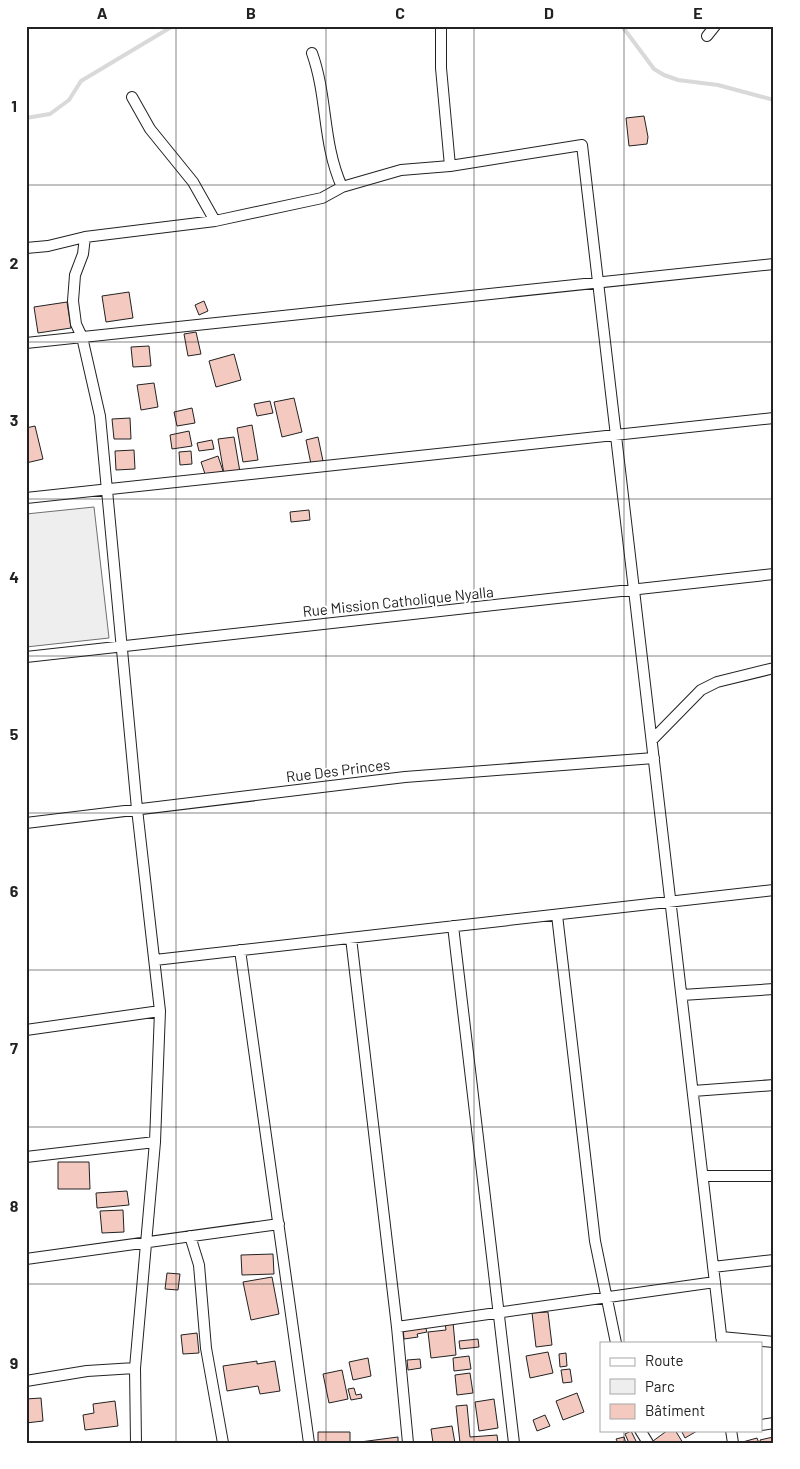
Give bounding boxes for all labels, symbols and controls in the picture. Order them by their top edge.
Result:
text: A [97,3,108,22]
text: B [246,3,256,22]
text: C [395,3,405,22]
text: D [544,3,554,22]
text: E [693,3,703,22]
text: 1 [11,96,17,115]
text: 2 [10,253,19,272]
text: 3 [10,410,18,429]
text: 4 [9,567,19,586]
street label: Rue Mission Catholique Nyalla [302,582,494,620]
text: 5 [10,724,19,743]
street label: Rue Des Princes [285,755,391,785]
text: 6 [10,881,19,900]
text: 7 [10,1038,18,1057]
text: 8 [10,1196,19,1215]
legend [600,1342,762,1432]
text: Route [645,1351,684,1369]
text: 9 [10,1353,18,1372]
text: Parc [645,1377,675,1395]
text: Bâtiment [645,1401,705,1419]

